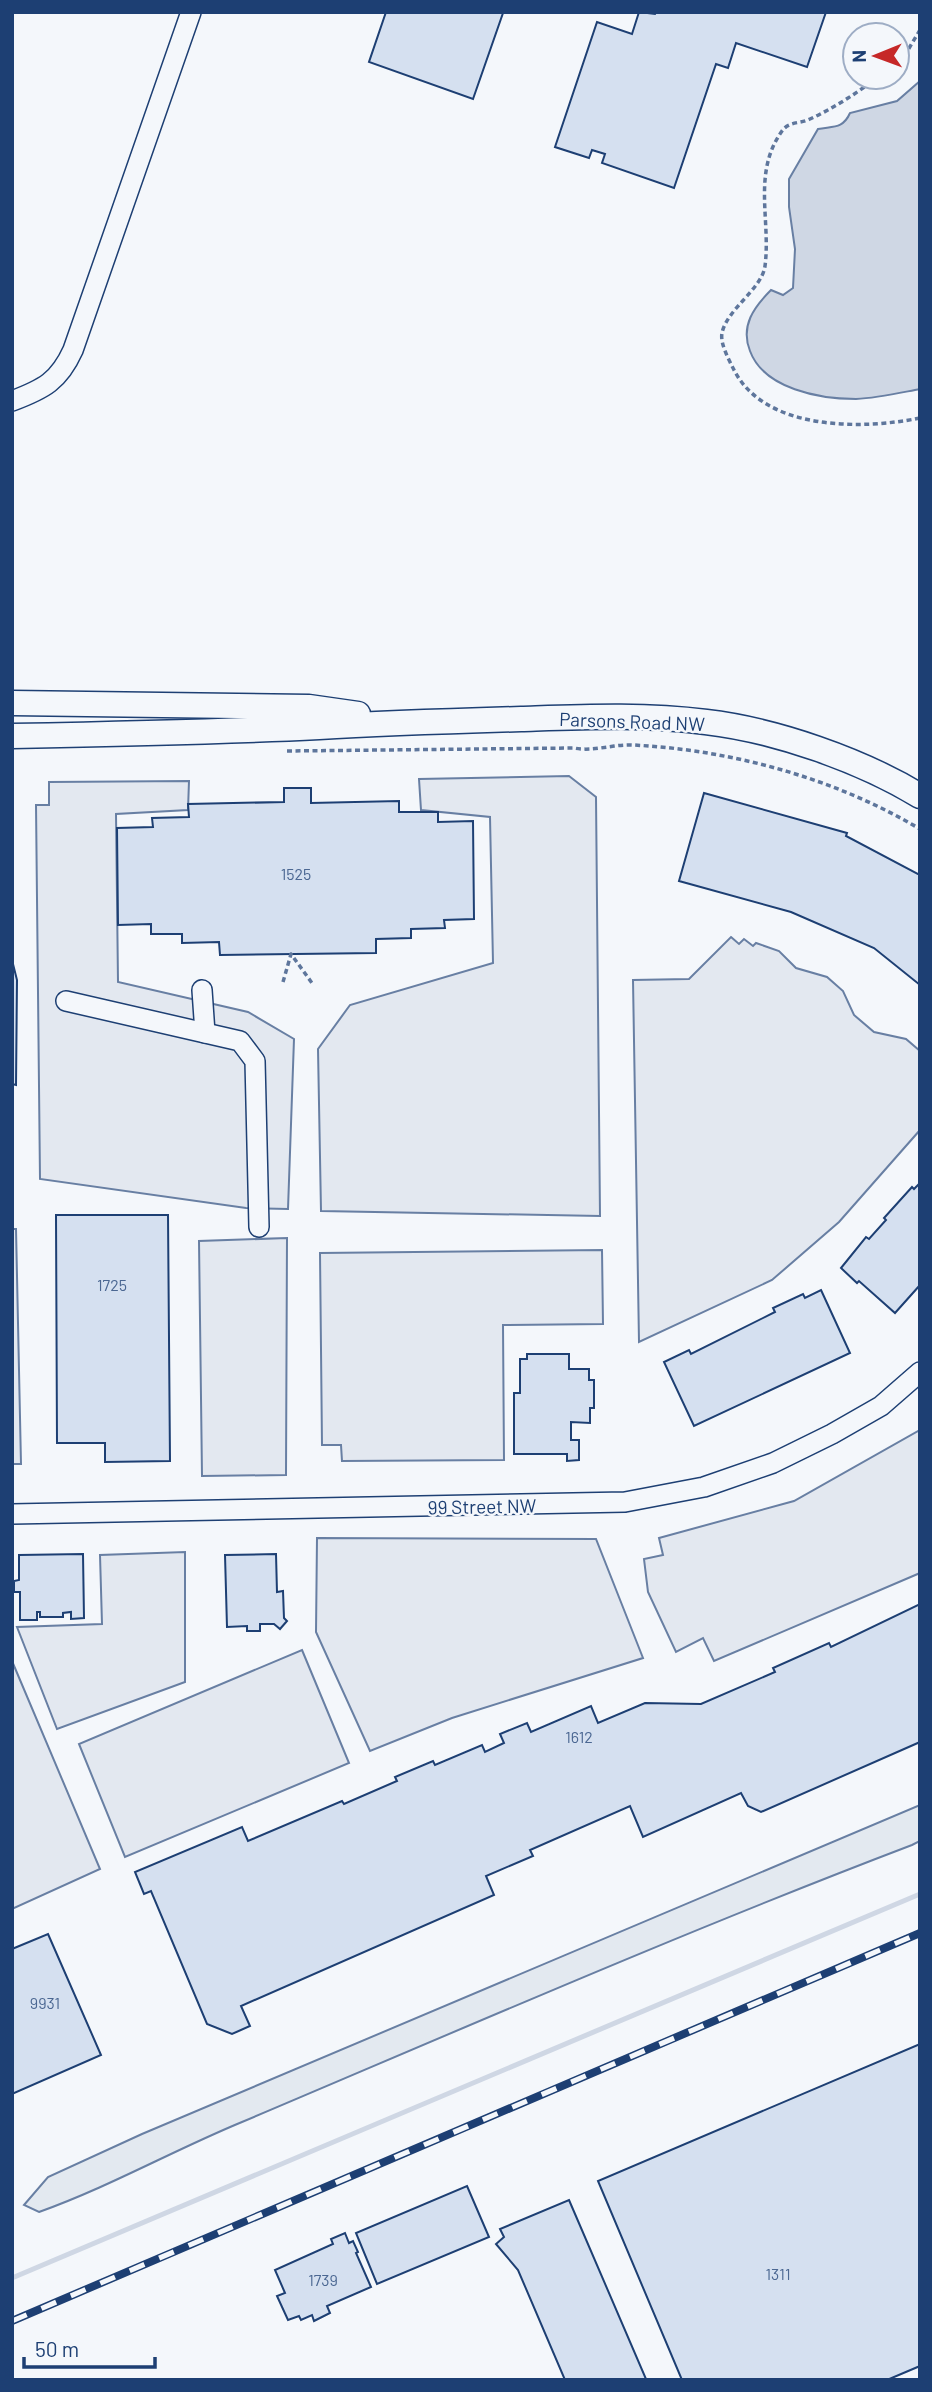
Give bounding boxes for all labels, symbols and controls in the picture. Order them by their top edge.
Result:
north arrow [841,21,911,91]
text: N [847,50,870,63]
street label: Parsons Road NW [559,707,706,735]
house number: 1525 [281,864,311,883]
house number: 1725 [97,1275,127,1294]
street label: 99 Street NW [427,1494,537,1518]
house number: 1612 [565,1727,593,1746]
house number: 9931 [30,1993,60,2012]
house number: 1311 [766,2264,790,2283]
house number: 1739 [308,2270,338,2289]
scale bar [24,2326,156,2370]
text: 50 m [35,2336,79,2361]

